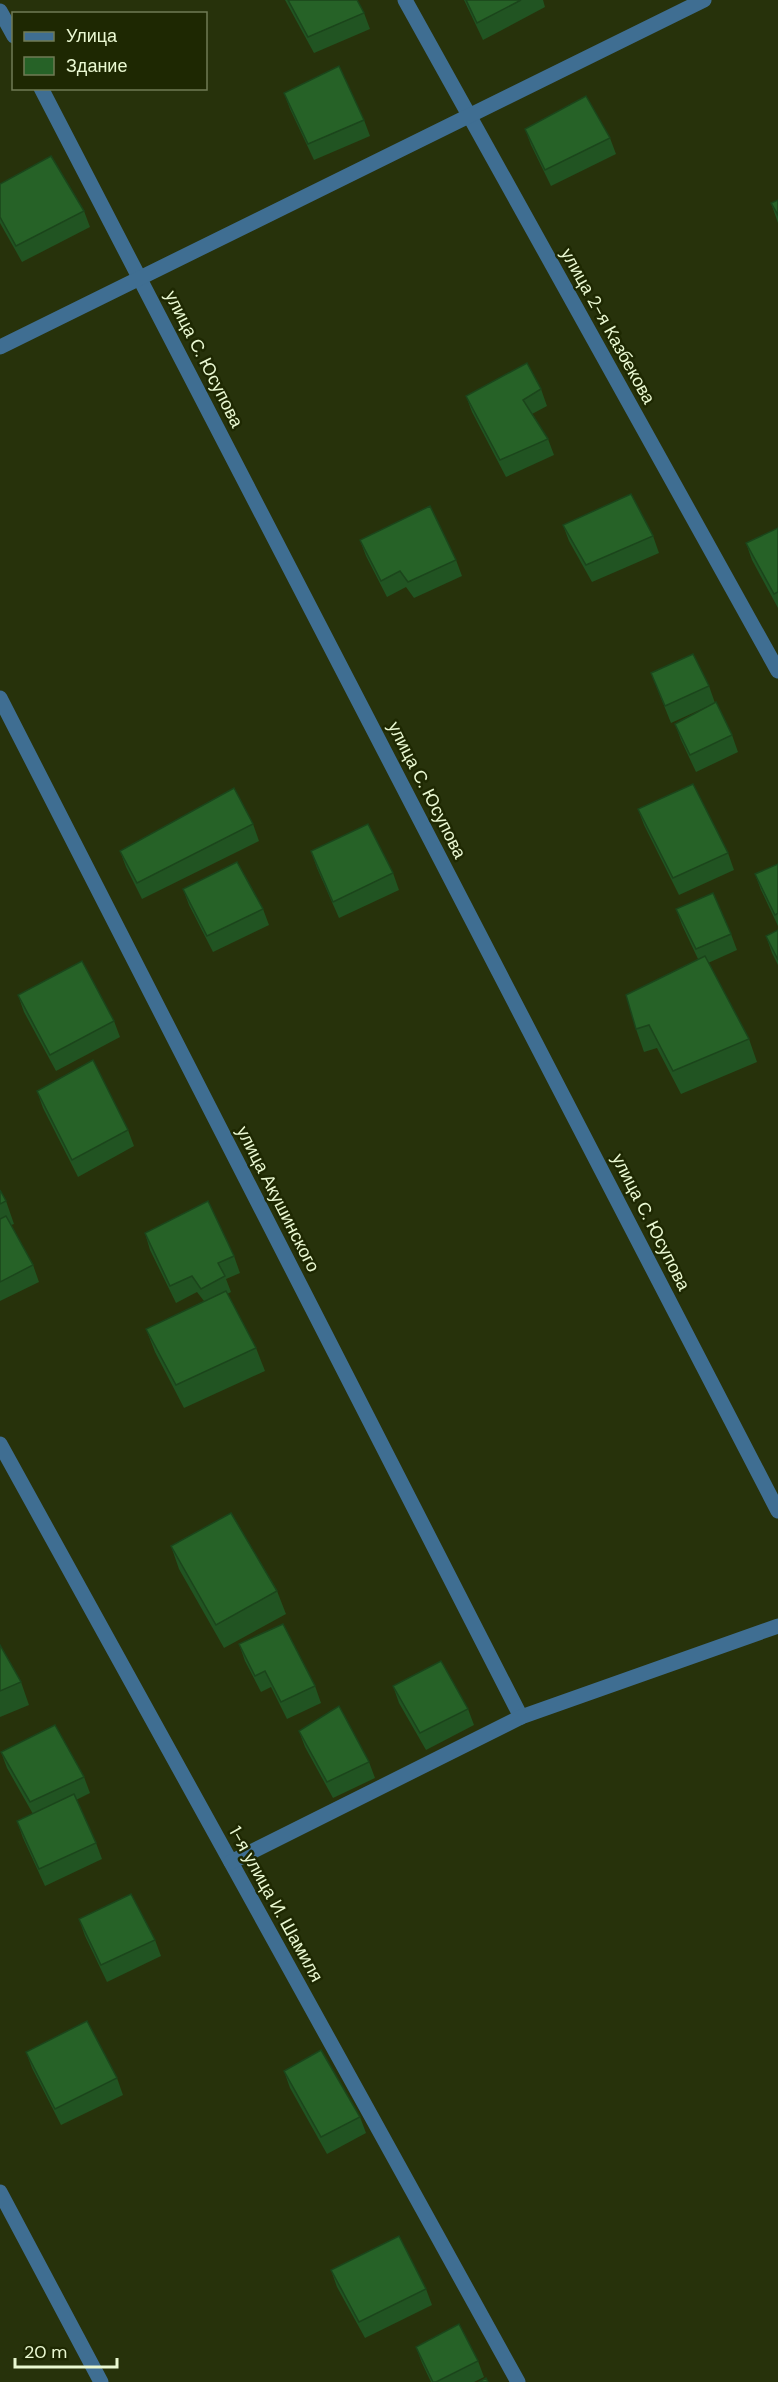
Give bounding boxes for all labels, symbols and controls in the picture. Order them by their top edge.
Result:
legend [12,12,207,90]
text: Улица [66,24,118,48]
text: Здание [66,54,127,78]
street label: улица 2-я Казбекова [555,244,661,409]
street label: улица С. Юсупова [159,286,249,433]
street label: улица С. Юсупова [382,717,472,864]
street label: улица Акушинского [231,1122,325,1276]
street label: улица С. Юсупова [606,1149,696,1296]
street label: 1-я улица И. Шамиля [223,1822,329,1986]
scale bar [15,2331,117,2369]
text: 20 m [24,2340,67,2364]

